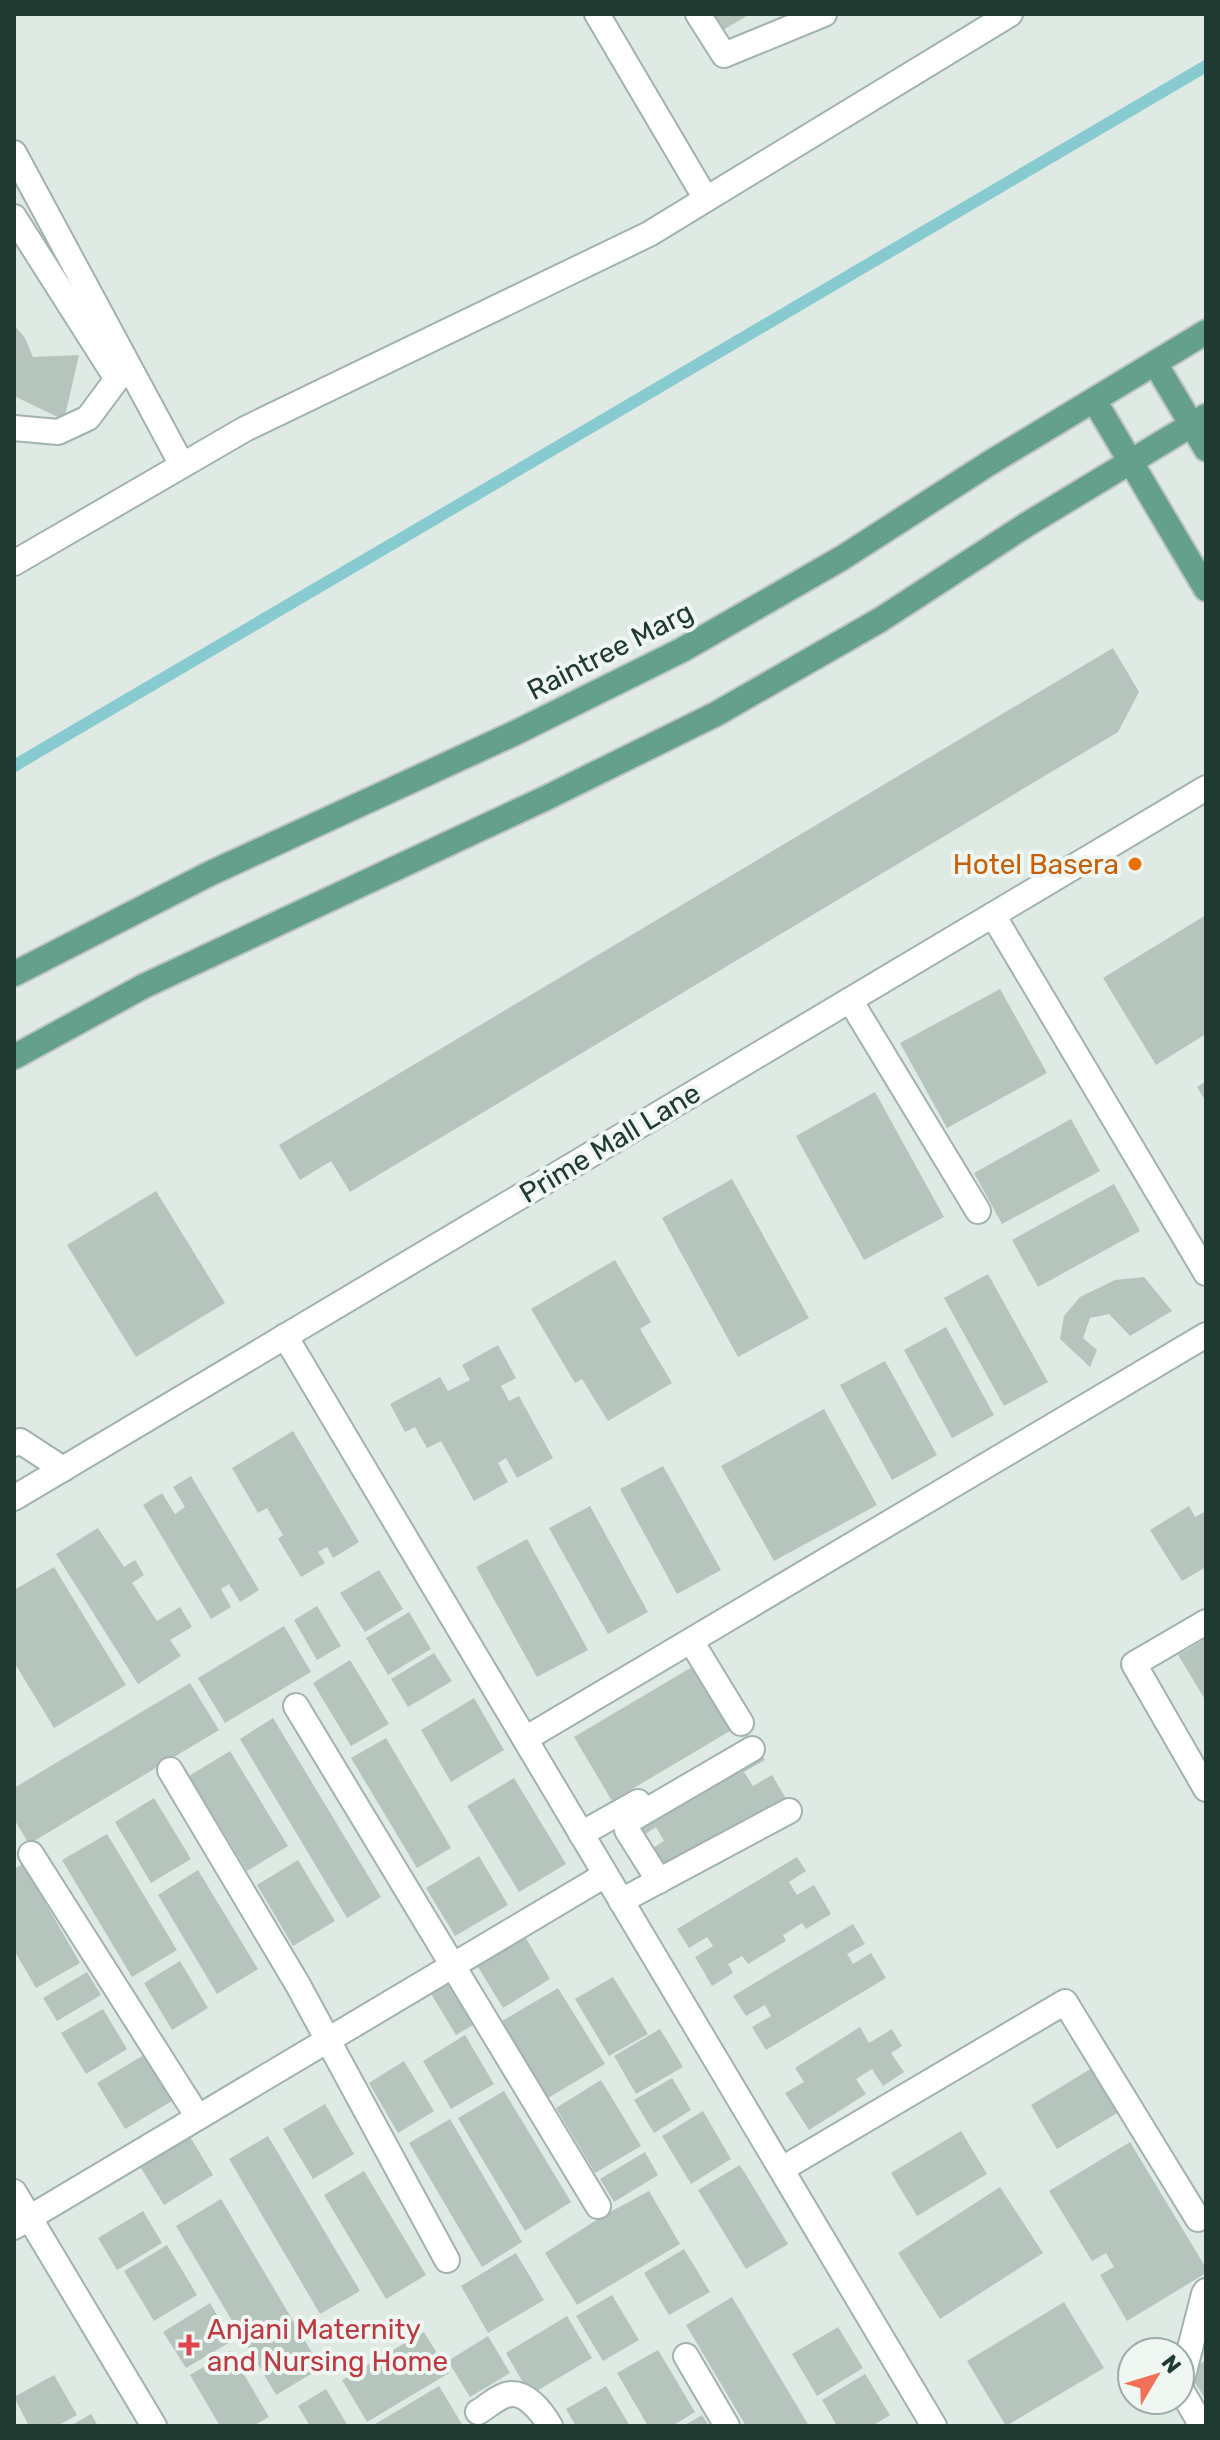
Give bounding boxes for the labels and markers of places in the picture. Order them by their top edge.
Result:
place label: Hotel Basera [953,848,1119,881]
marker: Hotel Basera [1126,855,1144,873]
place label: Anjani Maternity and Nursing Home [207,2313,448,2378]
marker: Anjani Maternity and Nursing Home [178,2334,200,2356]

